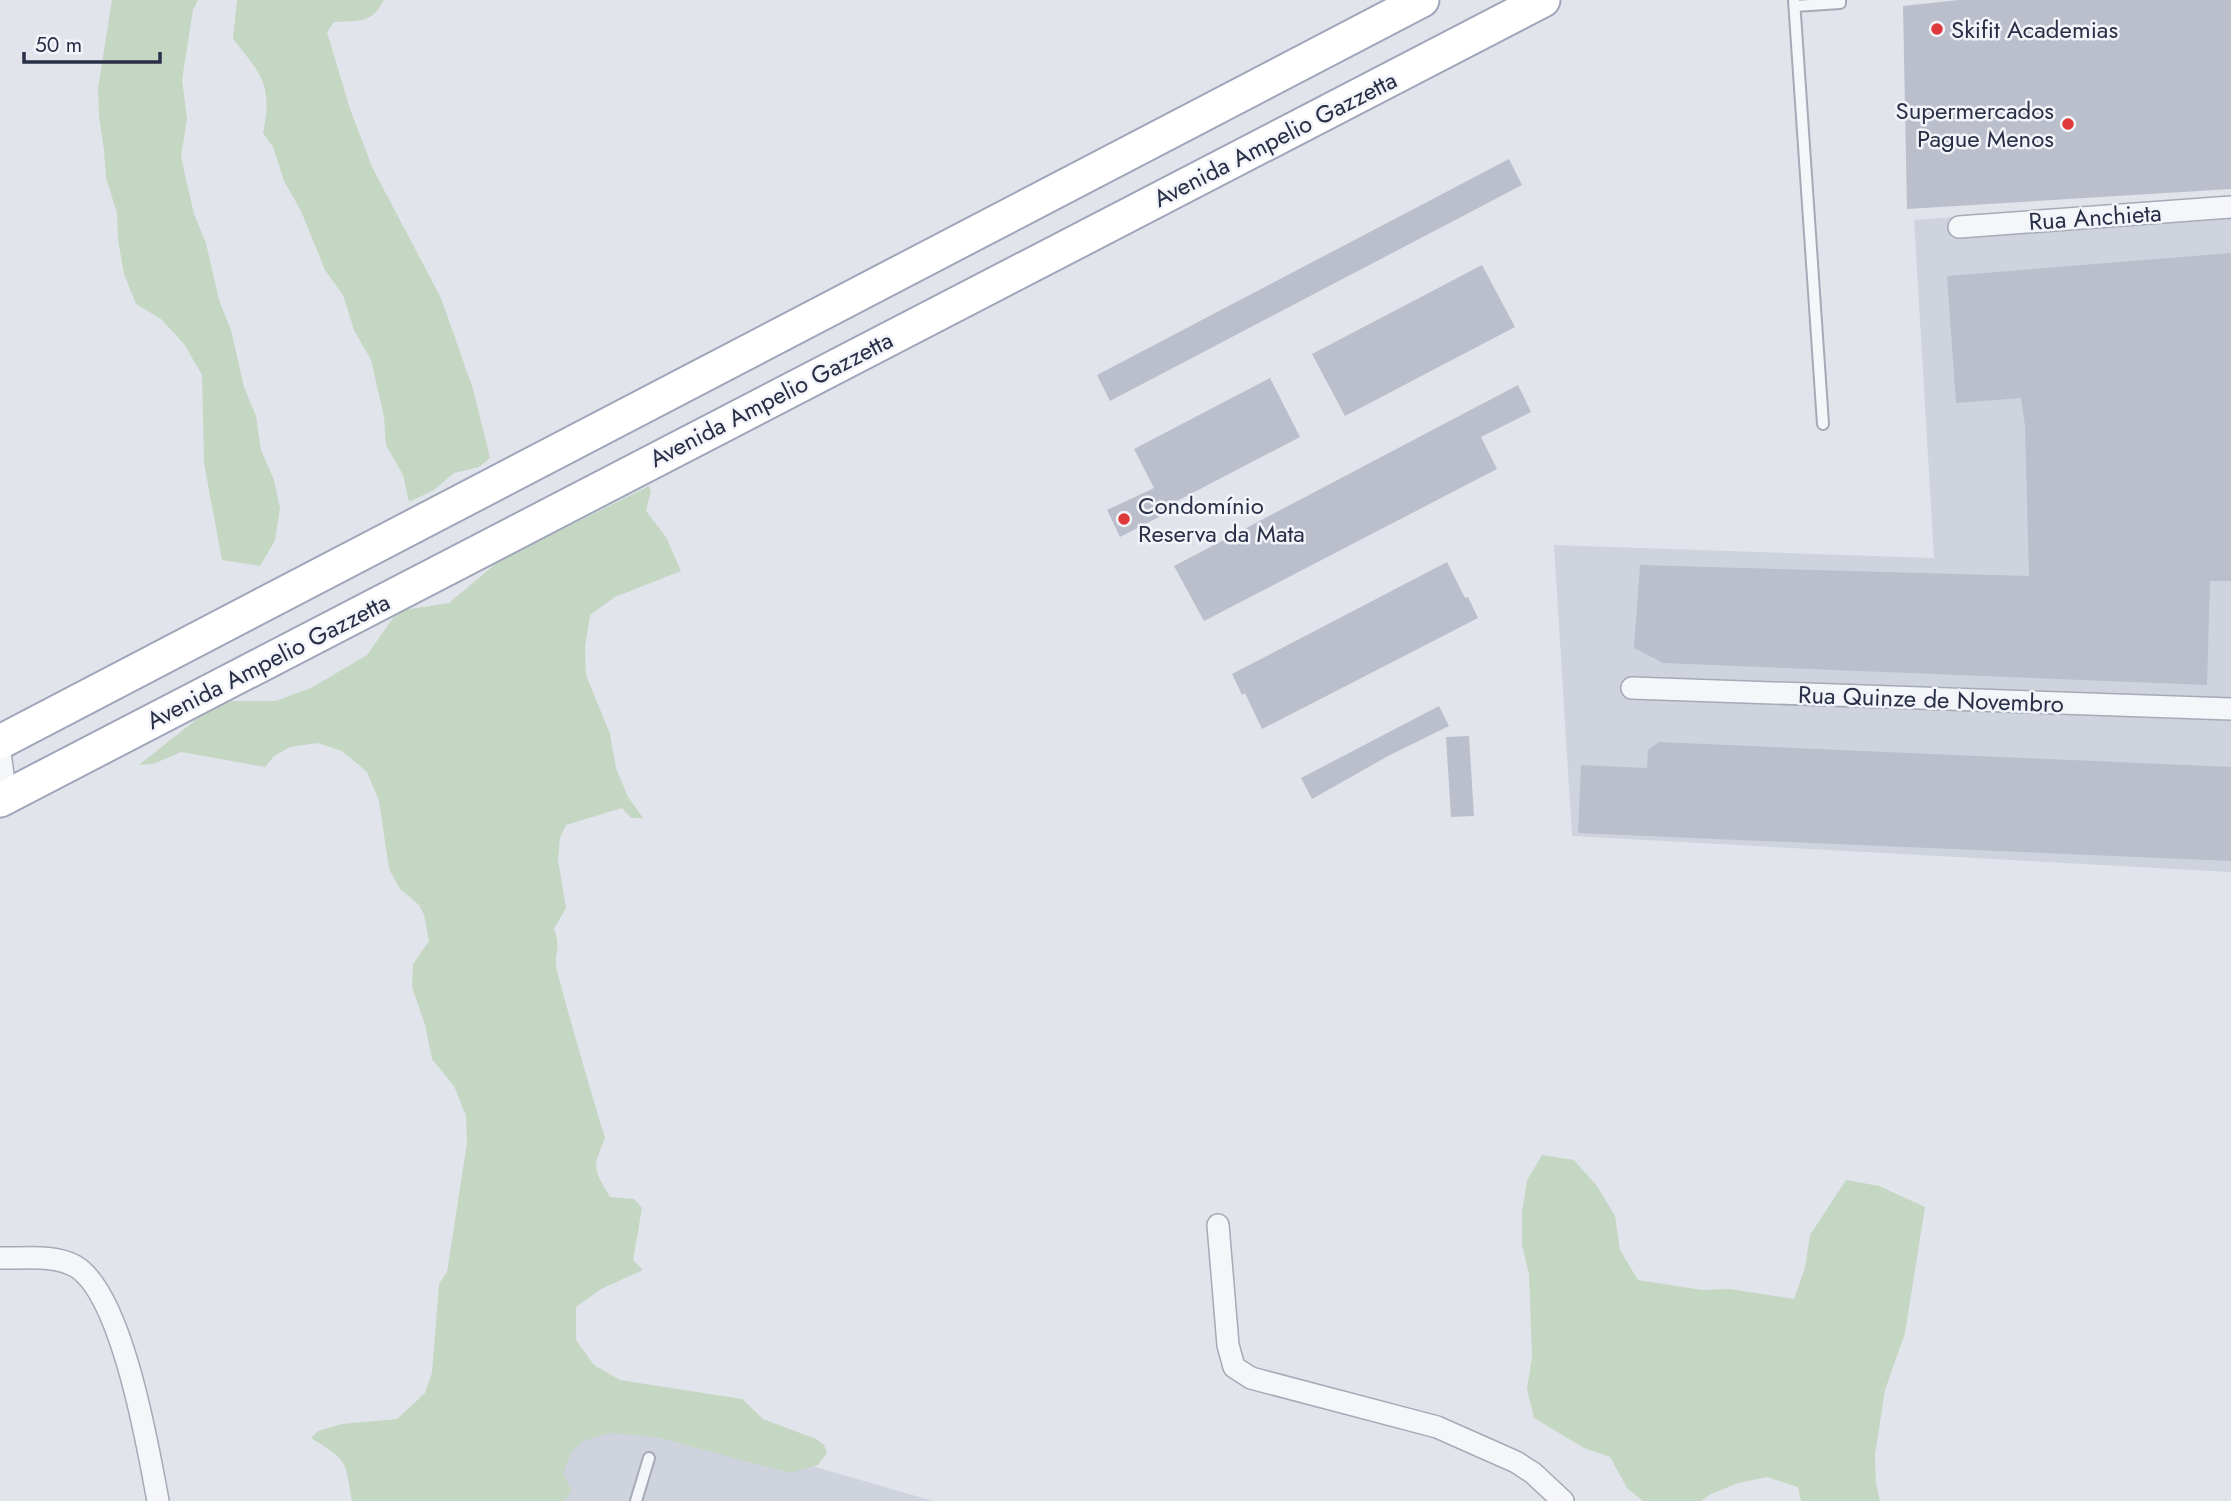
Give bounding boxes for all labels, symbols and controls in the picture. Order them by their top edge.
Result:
place label: Skifit Academias [1951,12,2118,47]
scale bar [24,21,161,65]
marker: Skifit Academias [1929,21,1945,37]
text: 50 m [35,30,82,60]
street label: Avenida Ampelio Gazzetta [1147,62,1403,216]
place label: Supermercados Pague Menos [1896,93,2054,156]
marker: Supermercados Pague Menos [2060,116,2076,132]
street label: Rua Anchieta [2027,195,2163,239]
street label: Avenida Ampelio Gazzetta [643,322,899,476]
place label: Condomínio Reserva da Mata [1138,488,1305,551]
marker: Condomínio Reserva da Mata [1116,511,1132,527]
street label: Avenida Ampelio Gazzetta [140,584,396,738]
street label: Rua Quinze de Novembro [1797,677,2065,721]

